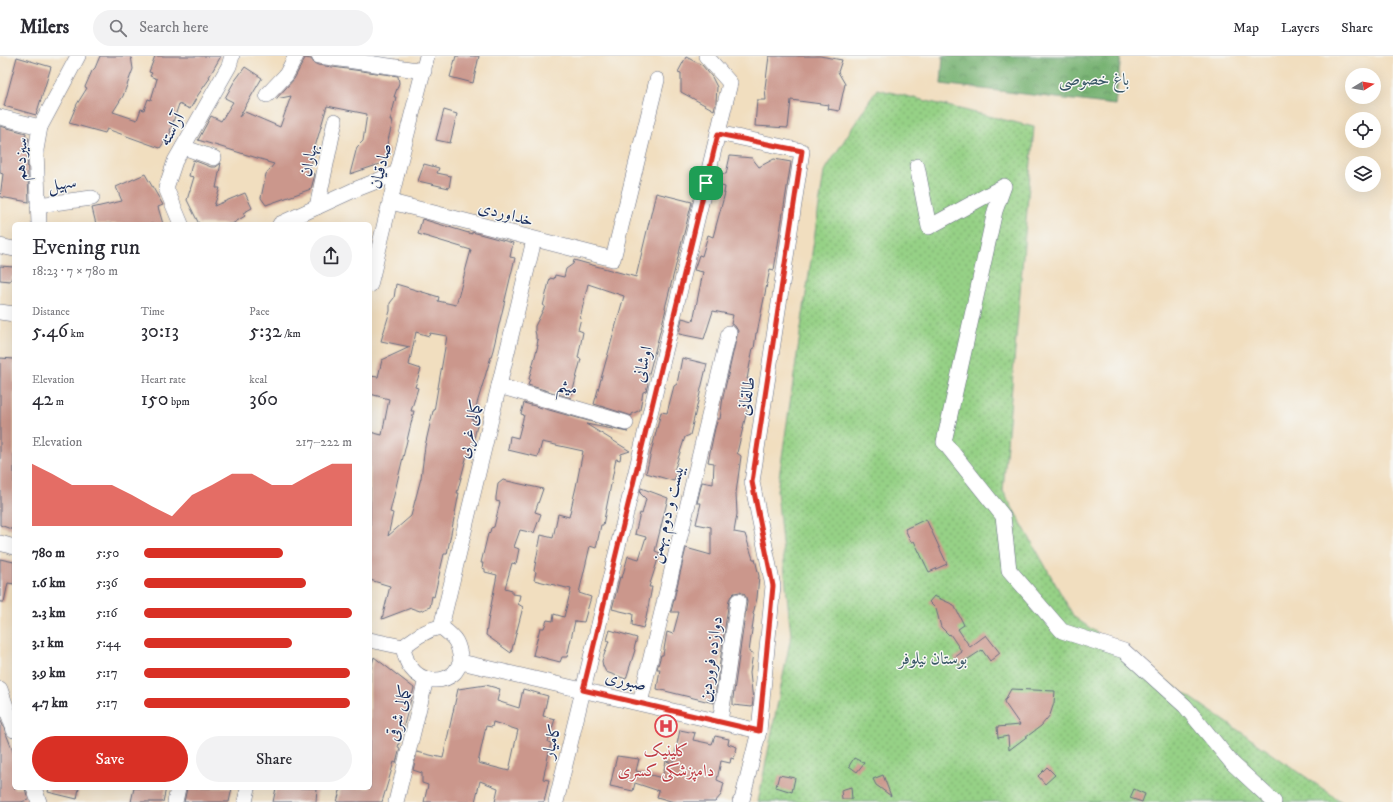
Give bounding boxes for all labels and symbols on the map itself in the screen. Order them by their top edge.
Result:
north arrow [1345,68,1381,104]
park label: باغ خصوصی [1059,69,1129,93]
street label: آراسته [154,107,191,150]
street label: سیزدهم [9,137,37,181]
street label: صادقیان [365,141,397,191]
street label: بهاران [295,142,323,179]
pin [689,166,723,200]
street label: سهیل [46,171,78,197]
street label: خداوردی [476,196,536,232]
street label: اوشانی [628,344,658,385]
street label: میثم [554,374,581,405]
street label: طالقانی [733,375,761,417]
street label: کمالی غربی [452,398,489,461]
street label: بیست و دوم بهمن [644,463,693,566]
street label: دوازده فروردین [694,615,728,704]
park label: بوستان نیلوفر [897,648,967,670]
street label: صبوری [603,666,649,696]
street label: کمالی شرقی [381,683,417,743]
hospital icon: کلینیک دامپزشکی کسری [653,713,679,739]
street label: کامیار [537,722,567,763]
place label: کلینیک دامپزشکی کسری [618,740,714,782]

